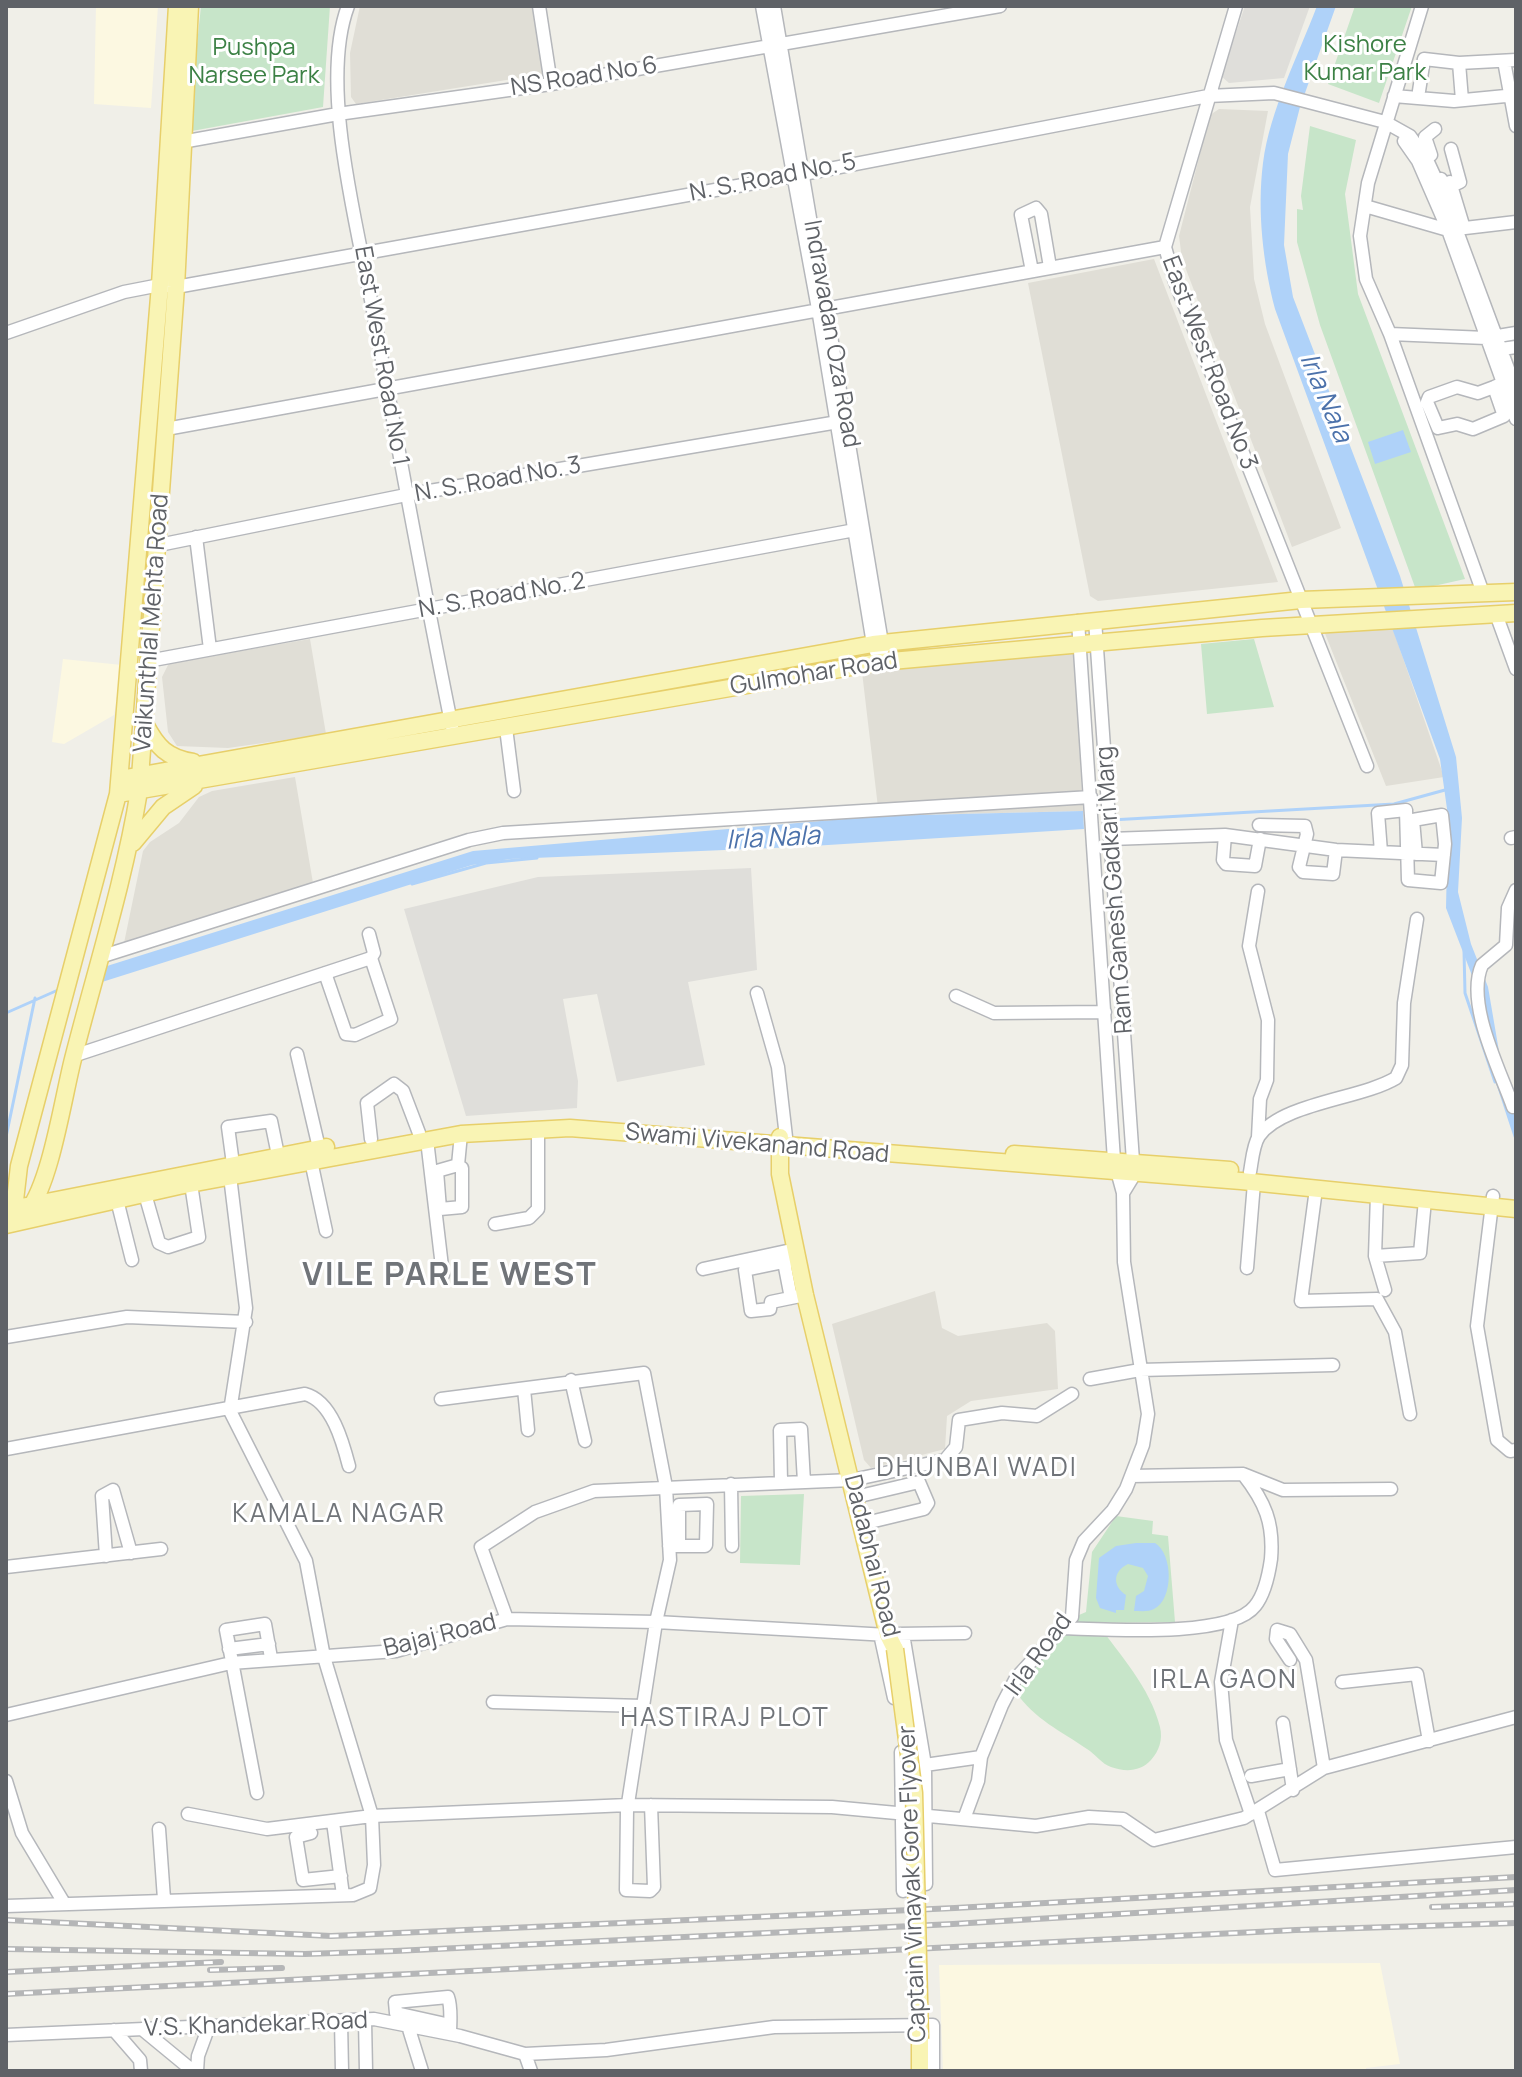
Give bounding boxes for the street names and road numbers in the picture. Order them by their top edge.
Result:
street label: NS Road No 6 [509,51,659,103]
street label: N. S. Road No. 5 [687,148,859,208]
street label: Indravadan Oza Road [797,218,865,450]
street label: East West Road No 1 [347,244,415,468]
street label: East West Road No 3 [1155,252,1263,474]
street label: N. S. Road No. 3 [413,451,583,509]
street label: Vaikunthlal Mehta Road [129,493,175,753]
street label: N. S. Road No. 2 [416,567,588,625]
street label: Gulmohar Road [728,647,900,701]
street label: Ram Ganesh Gadkari Marg [1091,745,1139,1035]
street label: Swami Vivekanand Road [624,1118,890,1170]
street label: Dadabhai Road [837,1472,905,1640]
street label: Bajaj Road [381,1608,499,1664]
street label: Irla Road [999,1608,1079,1702]
street label: Captain Vinayak Gore Flyover [893,1725,933,2043]
street label: V.S. Khandekar Road [144,2007,368,2043]

